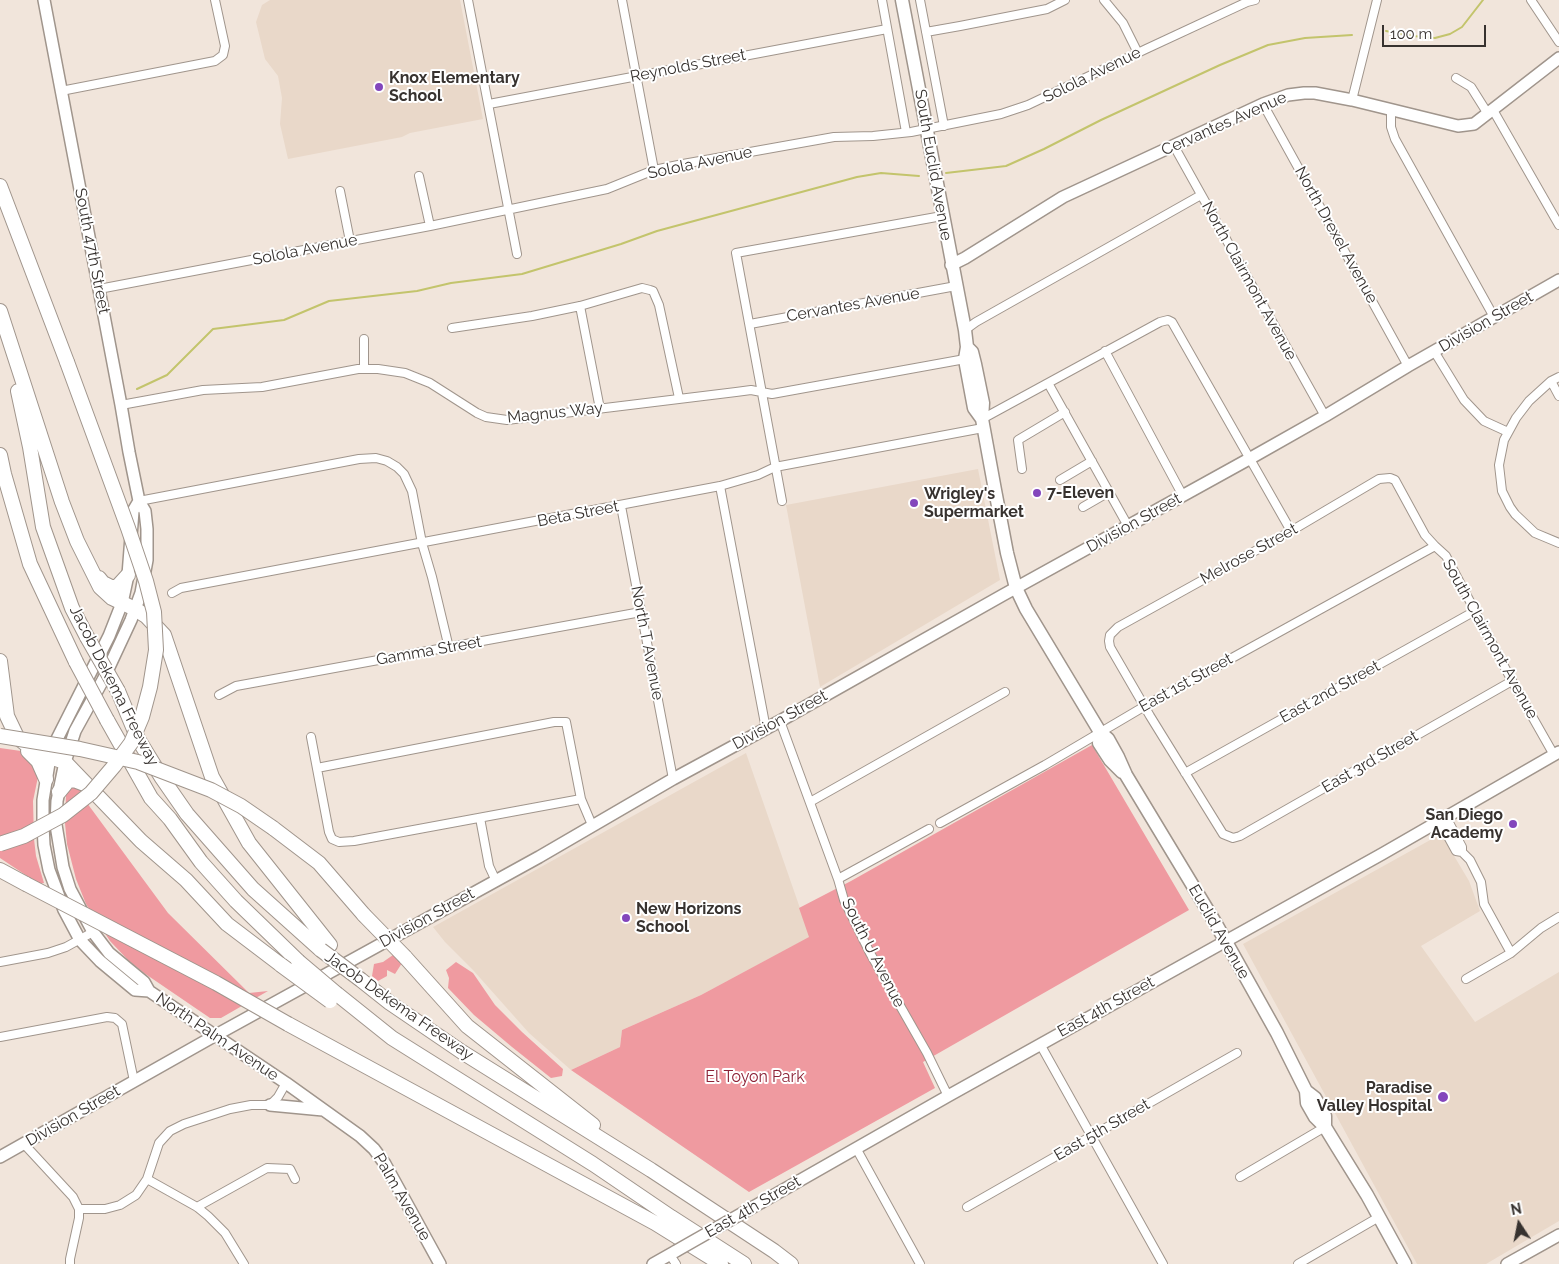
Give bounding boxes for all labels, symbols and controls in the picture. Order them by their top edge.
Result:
scale bar [1384,15,1488,47]
text: 100 m [1390,25,1432,43]
street label: Solola Avenue [1040,43,1144,107]
street label: Reynolds Street [629,45,747,87]
place label: Knox Elementary School [389,68,520,106]
marker: Knox Elementary School [373,81,385,93]
street label: South Euclid Avenue [910,88,956,242]
street label: Cervantes Avenue [1159,88,1289,160]
street label: Solola Avenue [646,143,754,183]
street label: North Drexel Avenue [1290,163,1382,307]
street label: South 47th Street [70,186,114,316]
street label: North Clairmont Avenue [1197,198,1301,364]
street label: Solola Avenue [251,230,359,270]
street label: Cervantes Avenue [785,284,921,326]
street label: Division Street [1436,287,1536,357]
street label: Magnus Way [506,398,604,428]
place label: 7-Eleven [1047,483,1114,503]
place label: Wrigley's Supermarket [924,484,1024,522]
marker: 7-Eleven [1031,487,1043,499]
street label: Division Street [1083,489,1185,557]
street label: Beta Street [536,497,620,531]
marker: Wrigley's Supermarket [908,497,920,509]
street label: Melrose Street [1197,519,1301,589]
street label: South Clairmont Avenue [1438,556,1542,722]
street label: North T Avenue [626,584,668,702]
street label: Jacob Dekema Freeway [65,603,163,769]
street label: Gamma Street [375,632,483,670]
street label: East 1st Street [1136,649,1236,717]
street label: East 2nd Street [1277,657,1383,727]
street label: Division Street [729,686,831,754]
street label: East 3rd Street [1318,727,1422,797]
place label: San Diego Academy [1426,805,1503,843]
marker: San Diego Academy [1507,818,1519,830]
street label: Euclid Avenue [1184,881,1254,983]
street label: Division Street [376,884,478,952]
street label: South U Avenue [837,895,909,1011]
place label: New Horizons School [636,899,741,937]
marker: New Horizons School [620,912,632,924]
street label: Jacob Dekema Freeway [321,947,477,1065]
street label: East 4th Street [1054,973,1158,1041]
street label: North Palm Avenue [152,989,282,1085]
park label: El Toyon Park [705,1067,805,1087]
place label: Paradise Valley Hospital [1317,1078,1432,1116]
street label: Division Street [23,1081,123,1151]
marker: Paradise Valley Hospital [1436,1090,1450,1104]
street label: East 5th Street [1051,1095,1153,1165]
street label: Palm Avenue [369,1150,435,1244]
street label: East 4th Street [702,1172,804,1242]
north arrow [1494,1199,1544,1249]
text: N [1509,1200,1523,1218]

